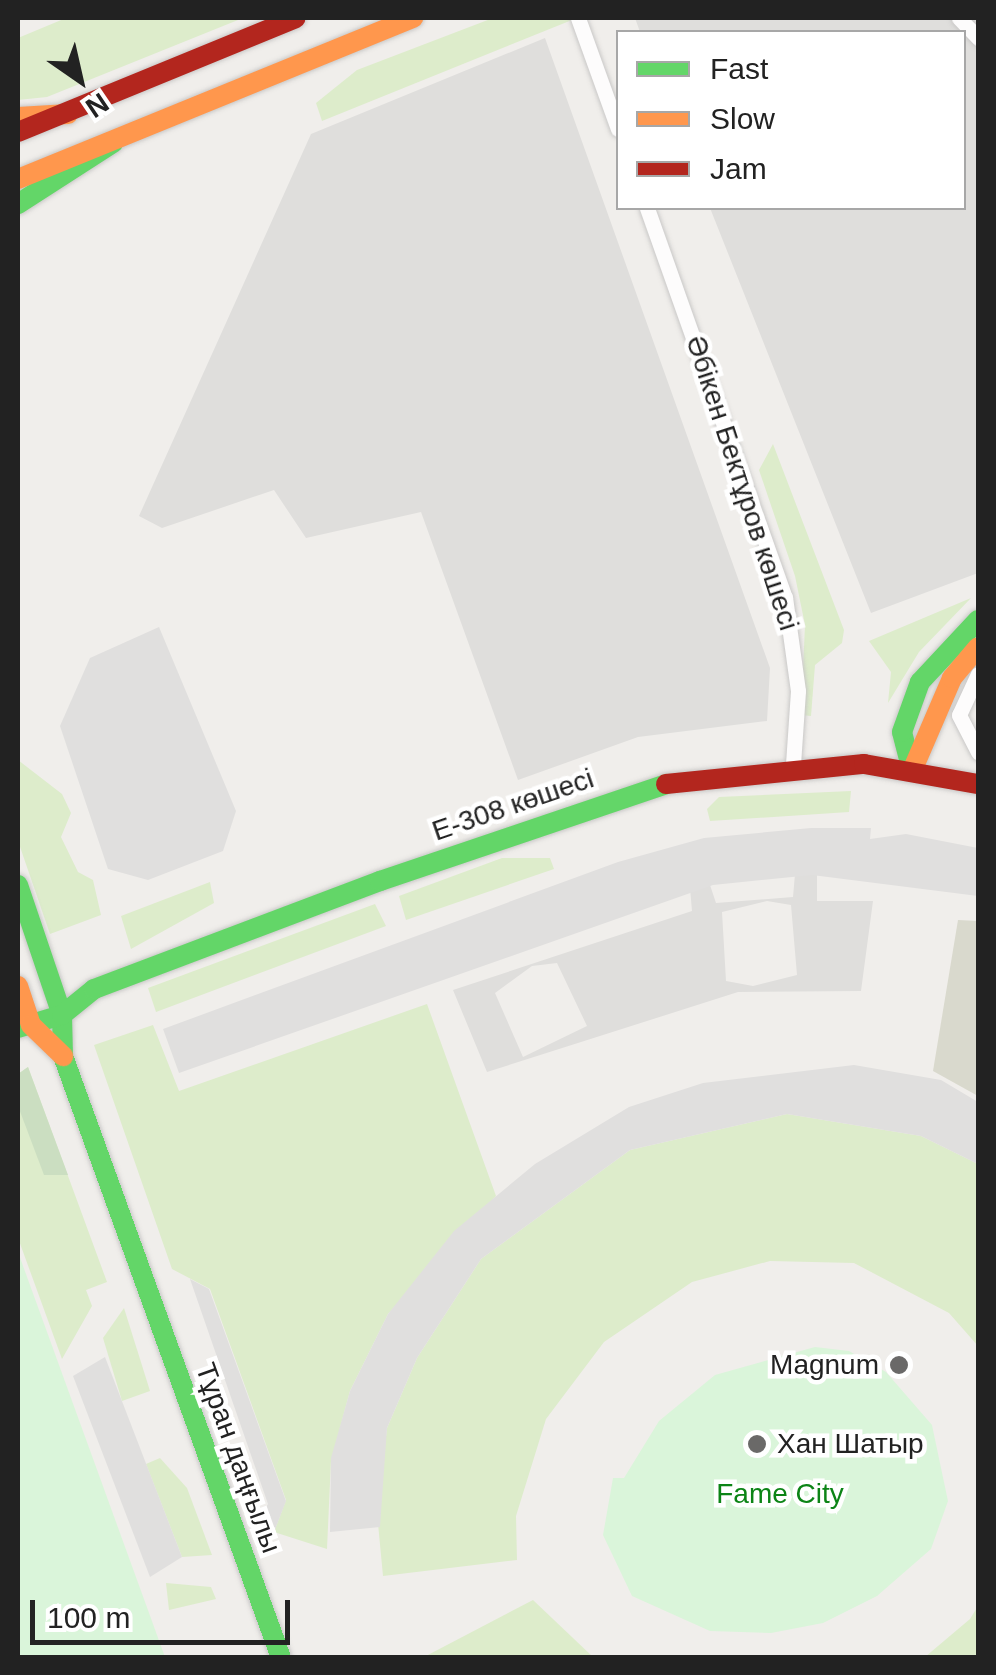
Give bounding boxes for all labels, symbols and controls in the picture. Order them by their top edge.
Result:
north arrow [30,30,130,130]
legend [616,30,966,210]
text: Fast [710,52,768,85]
text: N [80,87,114,124]
text: Slow [710,102,775,135]
text: Jam [710,152,767,185]
street label: Әбікен Бектұров көшесі [678,331,806,635]
street label: Е-308 көшесі [428,762,598,848]
place label: Magnum [770,1348,879,1382]
marker: Magnum [888,1354,910,1376]
street label: Тұран даңғылы [188,1358,288,1558]
place label: Хан Шатыр [777,1427,924,1461]
marker: Хан Шатыр [746,1433,768,1455]
park label: Fame City [716,1477,844,1511]
scale bar [35,1580,295,1642]
text: 100 m [47,1601,130,1634]

